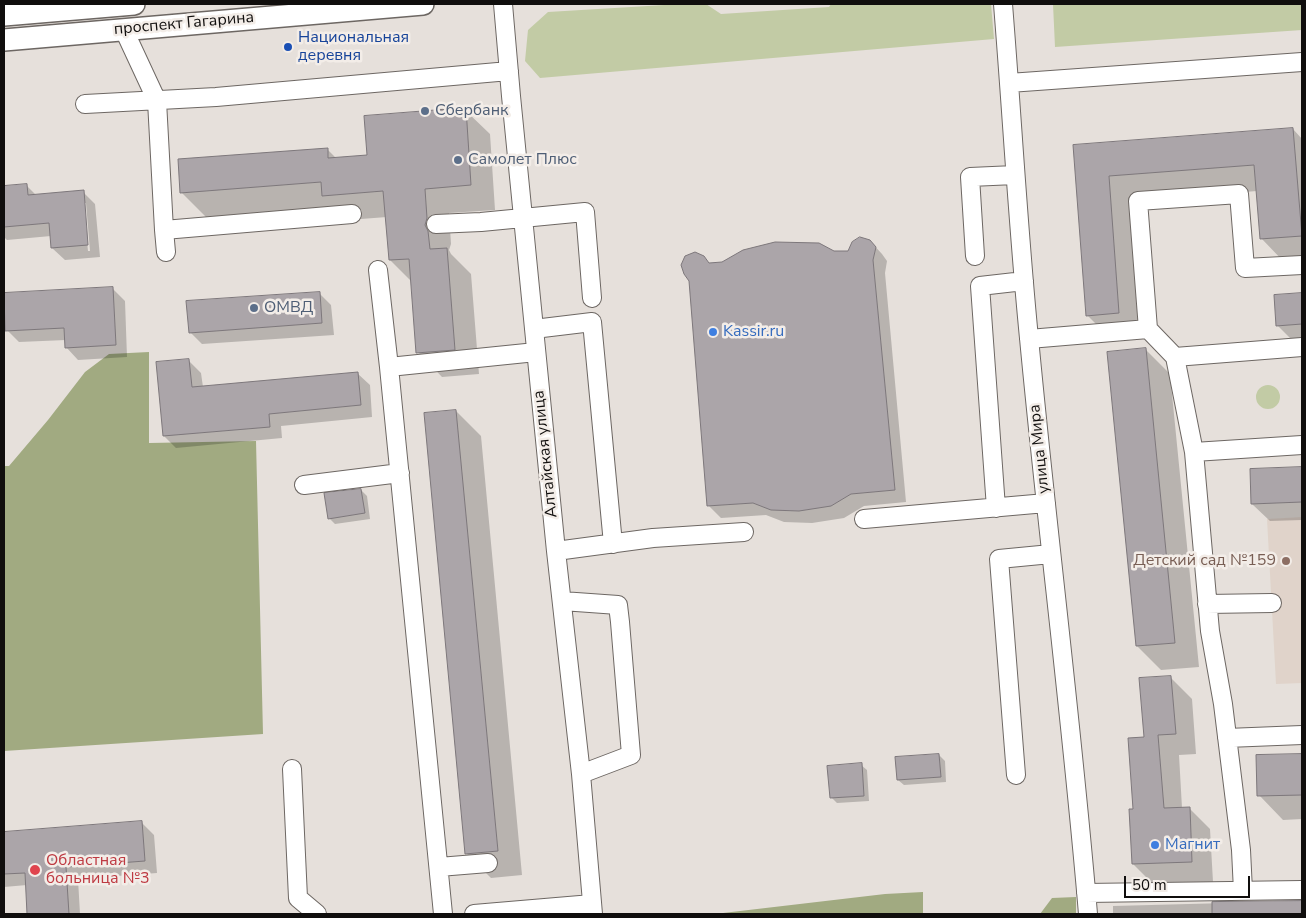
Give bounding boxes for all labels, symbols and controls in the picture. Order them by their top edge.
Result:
street label: проспект Гагарина [113,8,255,40]
place label: Национальная деревня [298,28,409,66]
marker: Национальная деревня [282,41,294,53]
place label: Сбербанк [435,101,508,121]
marker: Сбербанк [419,105,431,117]
place label: Самолет Плюс [468,150,577,170]
marker: Самолет Плюс [452,154,464,166]
place label: ОМВД [264,298,313,318]
marker: ОМВД [248,302,260,314]
place label: Kassir.ru [723,322,784,342]
marker: Kassir.ru [707,326,719,338]
street label: Алтайская улица [530,389,562,519]
street label: улица Мира [1026,403,1054,495]
place label: Детский сад №159 [1133,551,1276,571]
marker: Детский сад №159 [1280,555,1292,567]
place label: Магнит [1165,835,1220,855]
marker: Магнит [1149,839,1161,851]
place label: Областная больница №3 [46,851,150,889]
marker: Областная больница №3 [28,863,42,877]
scale bar [1126,866,1252,898]
text: 50 m [1132,875,1167,895]

